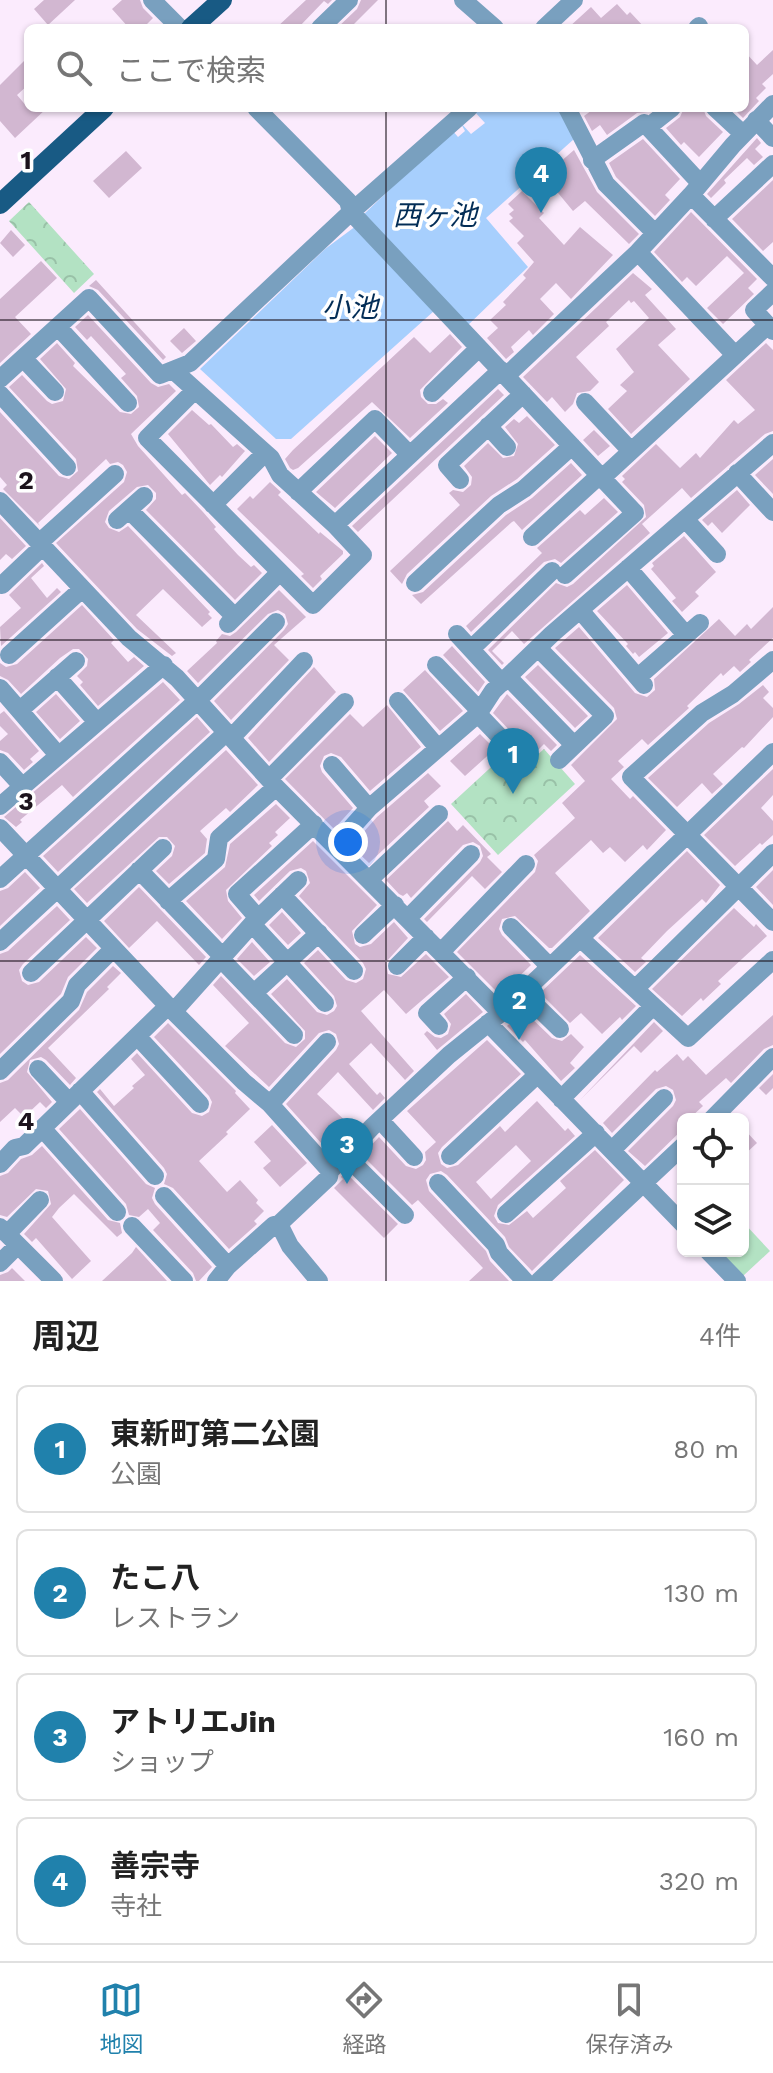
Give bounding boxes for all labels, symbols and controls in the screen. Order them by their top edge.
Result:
search box [24,24,749,112]
icon: search [52,46,96,90]
text: ここで検索 [116,53,266,88]
text: 1 [20,145,32,175]
pin: 4 [515,147,567,213]
water label: 西ヶ池 [393,199,480,232]
water label: 小池 [322,291,381,324]
text: 2 [18,465,34,495]
pin: 1 [487,728,539,794]
text: 3 [18,786,34,816]
your location [328,822,368,862]
pin: 2 [493,974,545,1040]
text: 4 [18,1106,35,1136]
map controls [677,1113,749,1257]
button: locate [677,1113,749,1185]
pin: 3 [321,1118,373,1184]
button: layers [677,1185,749,1257]
text: 周辺 [32,1316,100,1356]
text: 4件 [699,1321,741,1351]
text: 東新町第二公園 [110,1416,320,1451]
text: 1 [54,1434,66,1464]
text: 80 m [673,1434,739,1464]
text: 公園 [110,1459,162,1489]
text: たこ八 [110,1560,200,1595]
text: 2 [52,1578,68,1608]
text: 130 m [664,1578,739,1608]
text: レストラン [110,1603,240,1633]
text: アトリエJin [110,1704,276,1739]
text: 3 [52,1722,68,1752]
text: 160 m [663,1722,739,1752]
text: ショップ [110,1747,214,1777]
text: 善宗寺 [110,1848,200,1883]
text: 4 [52,1866,68,1896]
text: 320 m [659,1866,739,1896]
text: 寺社 [110,1891,162,1921]
tab: 地図 [99,1978,144,2058]
tab: 経路 [342,1978,387,2058]
tab: 保存済み [585,1978,674,2058]

